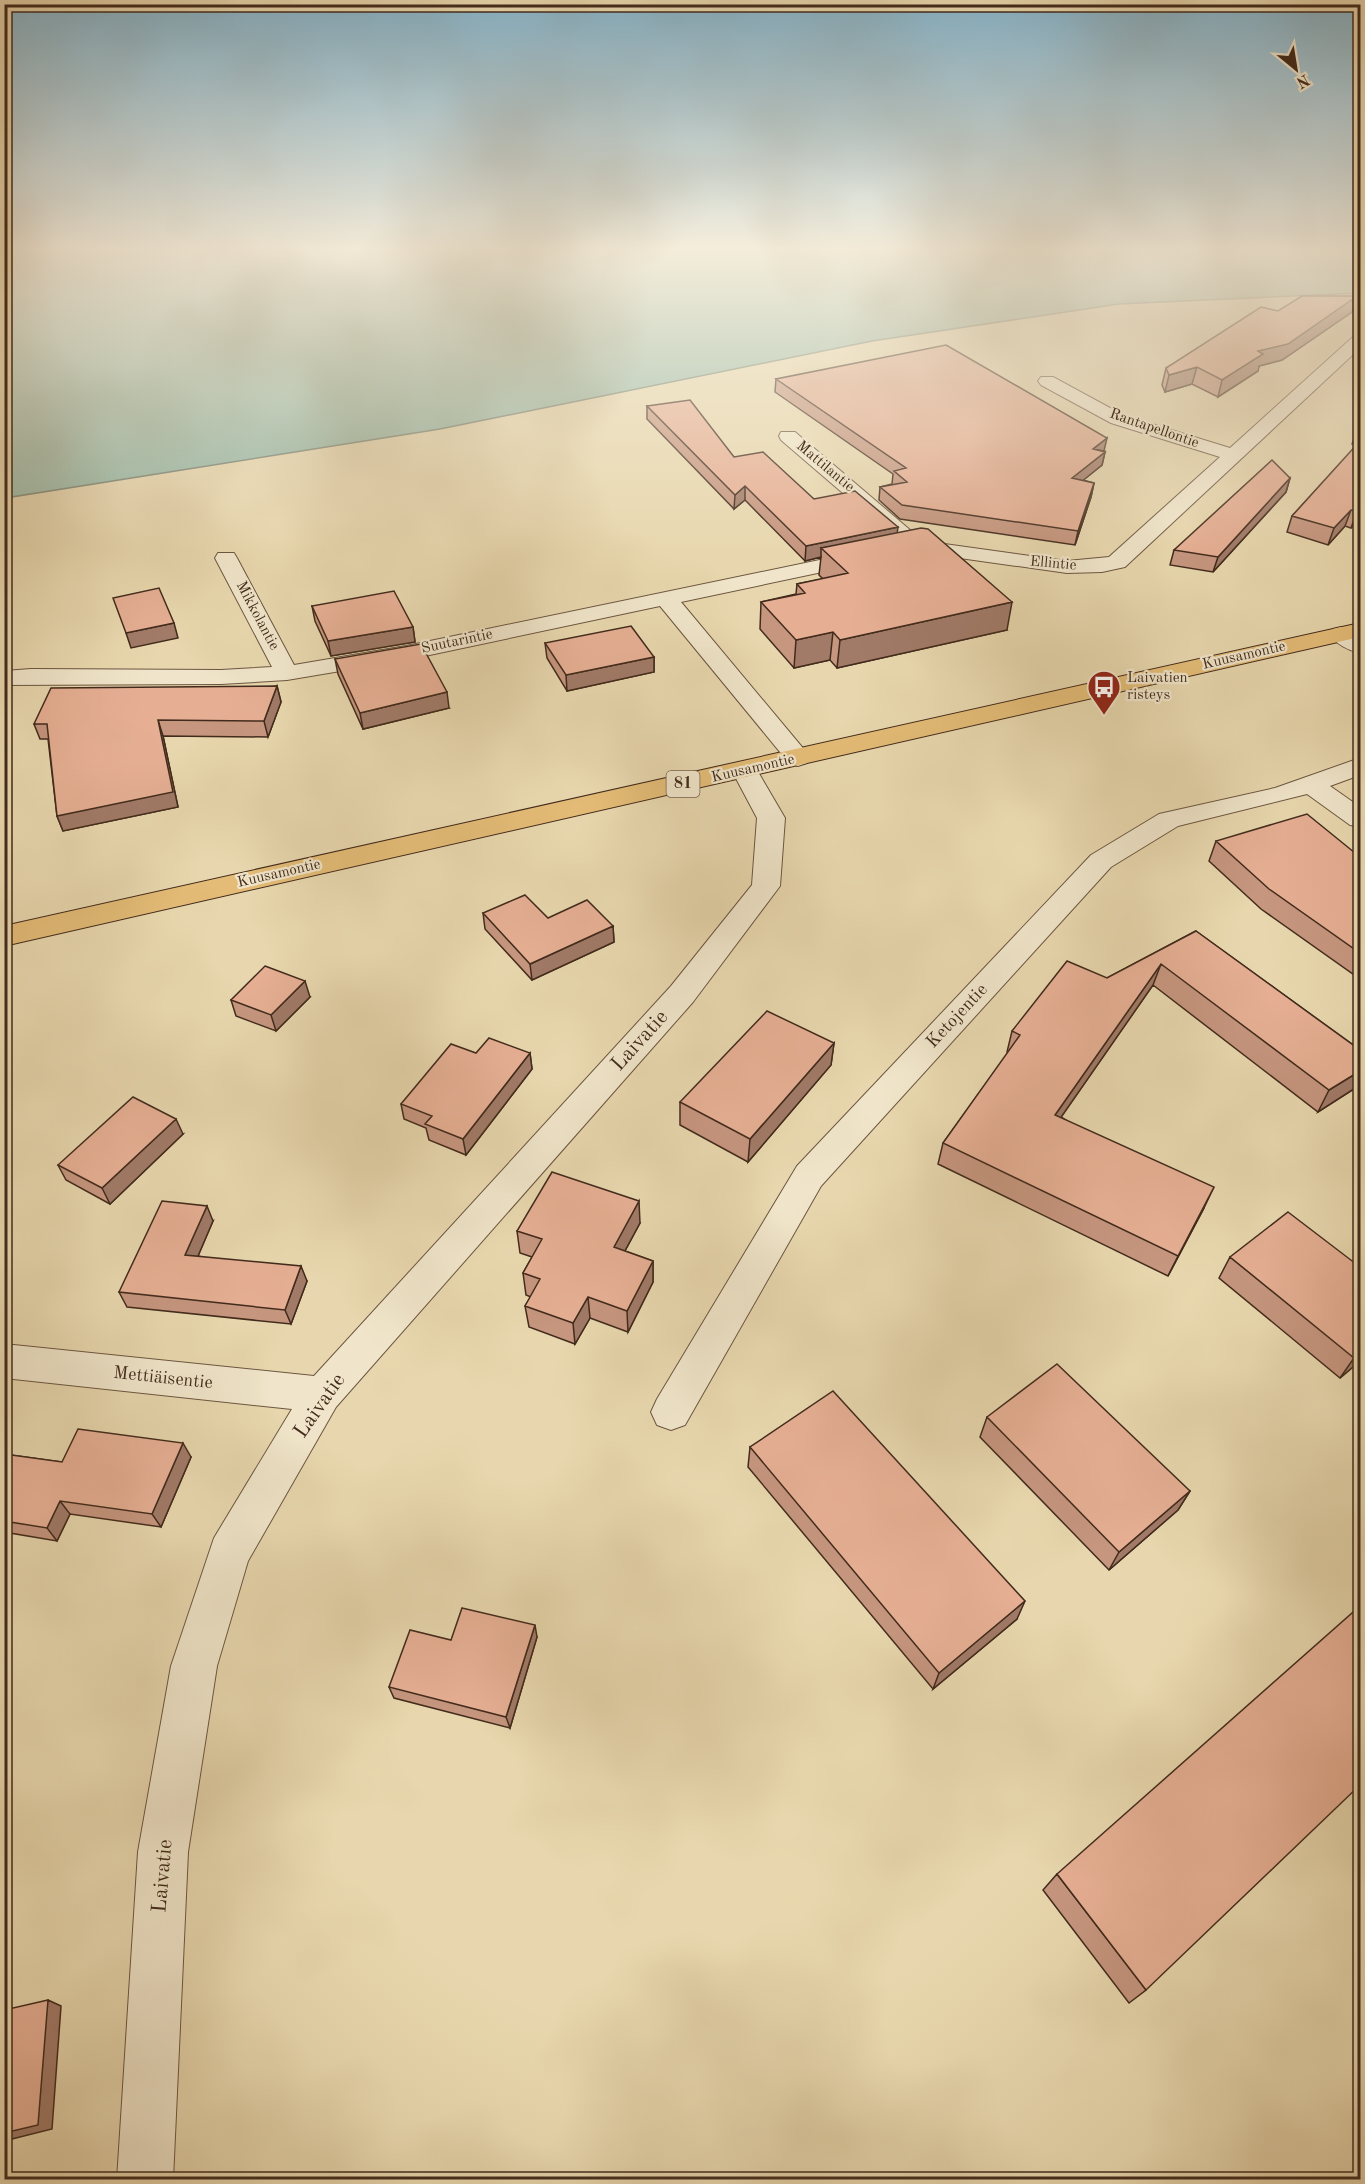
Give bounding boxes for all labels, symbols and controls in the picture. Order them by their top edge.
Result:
north arrow [1266,39,1326,99]
text: N [1293,70,1312,91]
street label: Rantapellontie [1107,407,1201,451]
street label: Mattilantie [793,439,857,495]
street label: Ellintie [1029,554,1077,574]
street label: Mikkolantie [233,579,281,653]
street label: Suutarintie [420,627,494,657]
street label: Kuusamontie [1201,639,1287,673]
bus stop icon: Laivatien risteys [1086,669,1122,716]
place label: Laivatien risteys [1127,671,1188,703]
street label: Kuusamontie [710,752,796,786]
road number: 81 [666,771,700,797]
street label: Kuusamontie [236,857,322,891]
street label: Ketojentie [923,980,991,1052]
street label: Laivatie [608,1007,672,1075]
street label: Mettiäisentie [112,1364,214,1392]
street label: Laivatie [290,1370,350,1442]
street label: Laivatie [149,1838,177,1914]

